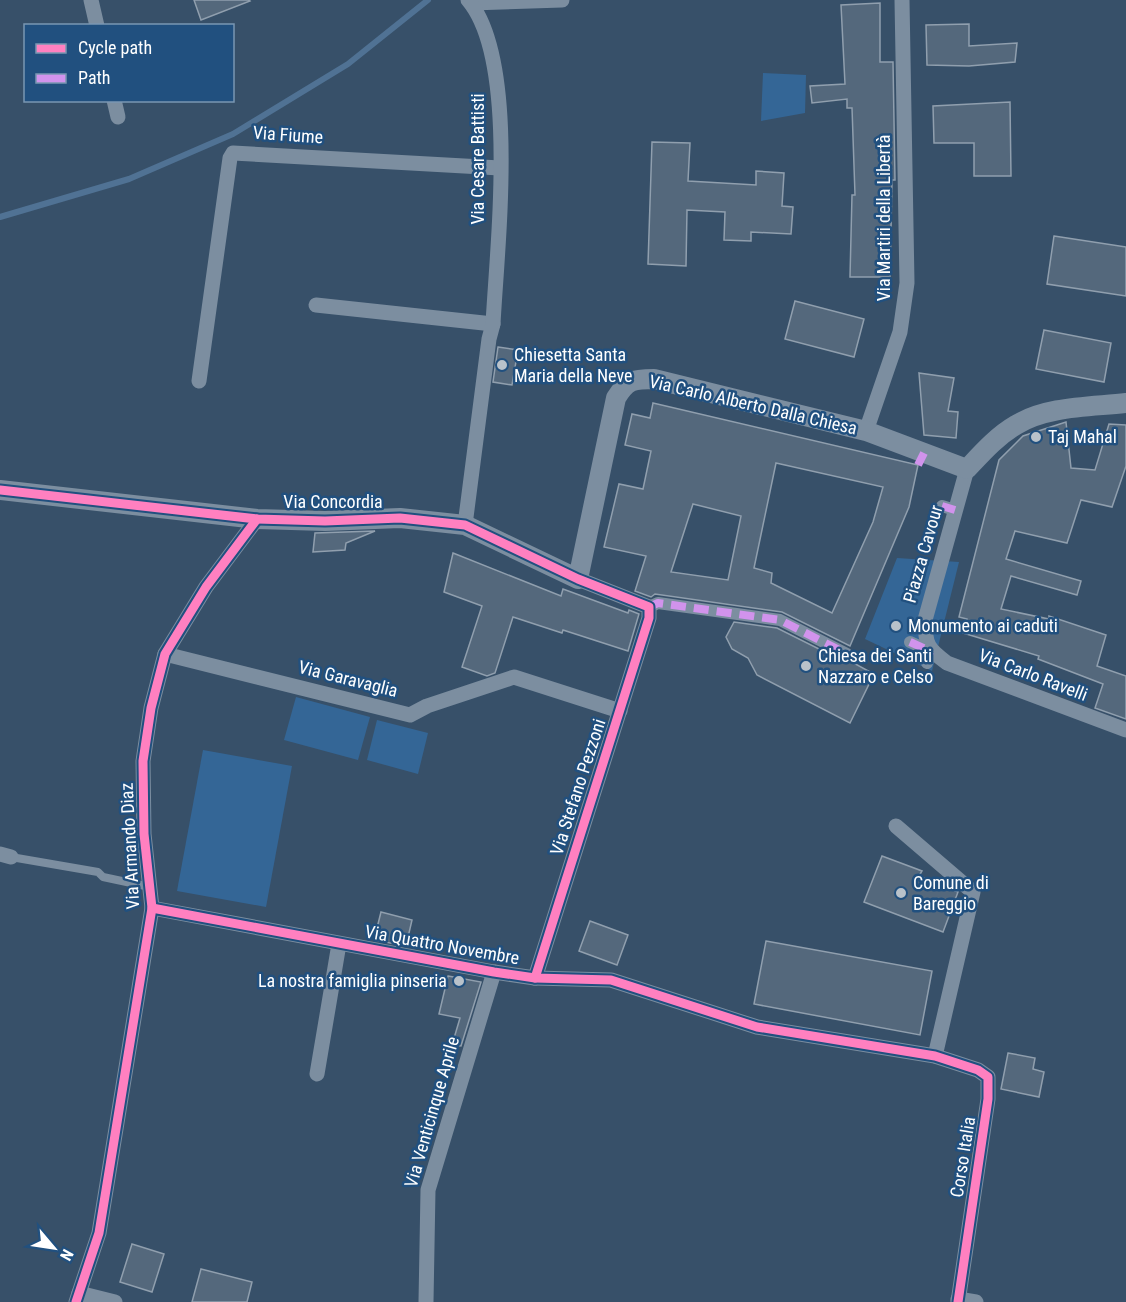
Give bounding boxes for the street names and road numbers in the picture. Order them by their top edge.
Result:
street label: Via Cesare Battisti [467,93,488,225]
street label: Via Fiume [252,122,324,147]
street label: Via Martiri della Libertà [873,135,894,301]
street label: Via Carlo Alberto Dalla Chiesa [647,370,859,439]
street label: Via Concordia [283,491,383,512]
street label: Piazza Cavour [899,502,947,605]
street label: Via Carlo Ravelli [976,644,1091,705]
street label: Via Garavaglia [296,656,400,701]
street label: Via Stefano Pezzoni [546,716,609,858]
street label: Via Armando Diaz [116,782,143,910]
street label: Via Quattro Novembre [363,921,521,968]
street label: Via Venticinque Aprile [400,1034,463,1190]
street label: Corso Italia [946,1115,979,1199]

